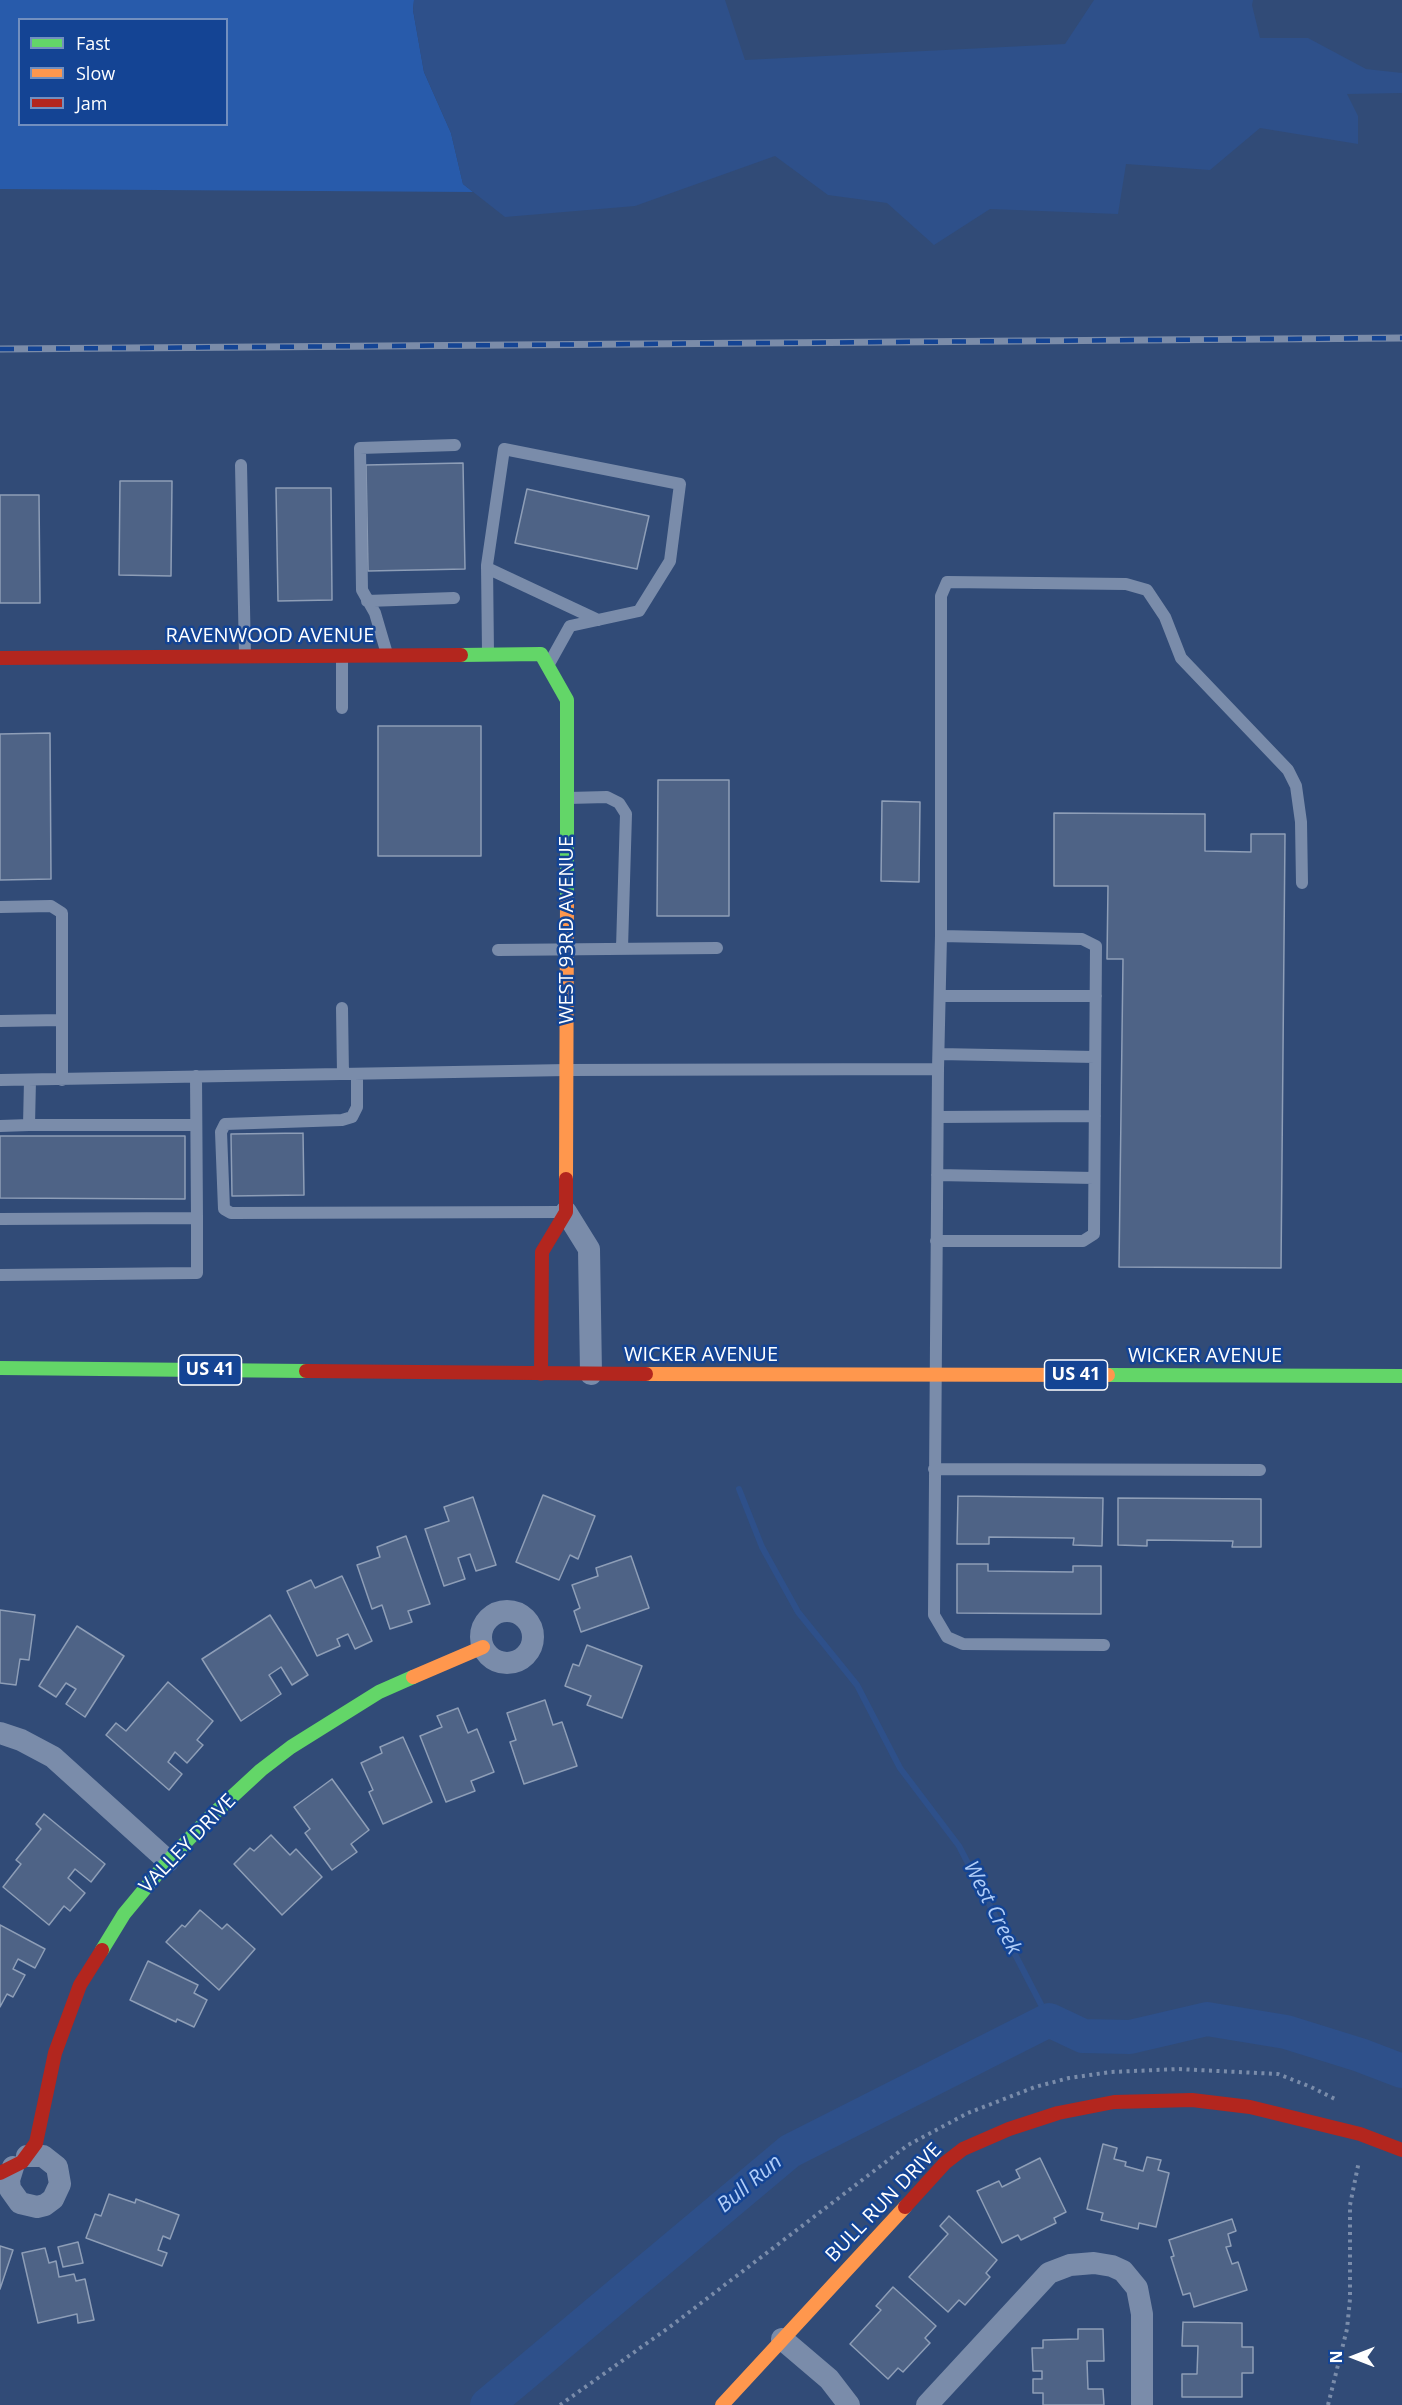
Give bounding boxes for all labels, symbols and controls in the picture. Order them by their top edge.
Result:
legend [18,18,228,126]
text: Fast [76,31,110,55]
text: Slow [76,61,115,85]
text: Jam [76,91,108,115]
street label: RAVENWOOD AVENUE [166,624,374,648]
street label: WEST 93RD AVENUE [555,836,579,1024]
street label: WICKER AVENUE [624,1343,778,1367]
street label: WICKER AVENUE [1128,1344,1282,1368]
road number: US 41 [178,1355,242,1385]
road number: US 41 [1044,1360,1108,1390]
street label: VALLEY DRIVE [135,1789,241,1899]
water label: West Creek [958,1857,1026,1959]
street label: BULL RUN DRIVE [821,2138,947,2268]
water label: Bull Run [712,2150,788,2218]
north arrow [1324,2327,1384,2387]
text: N [1325,2351,1347,2364]

